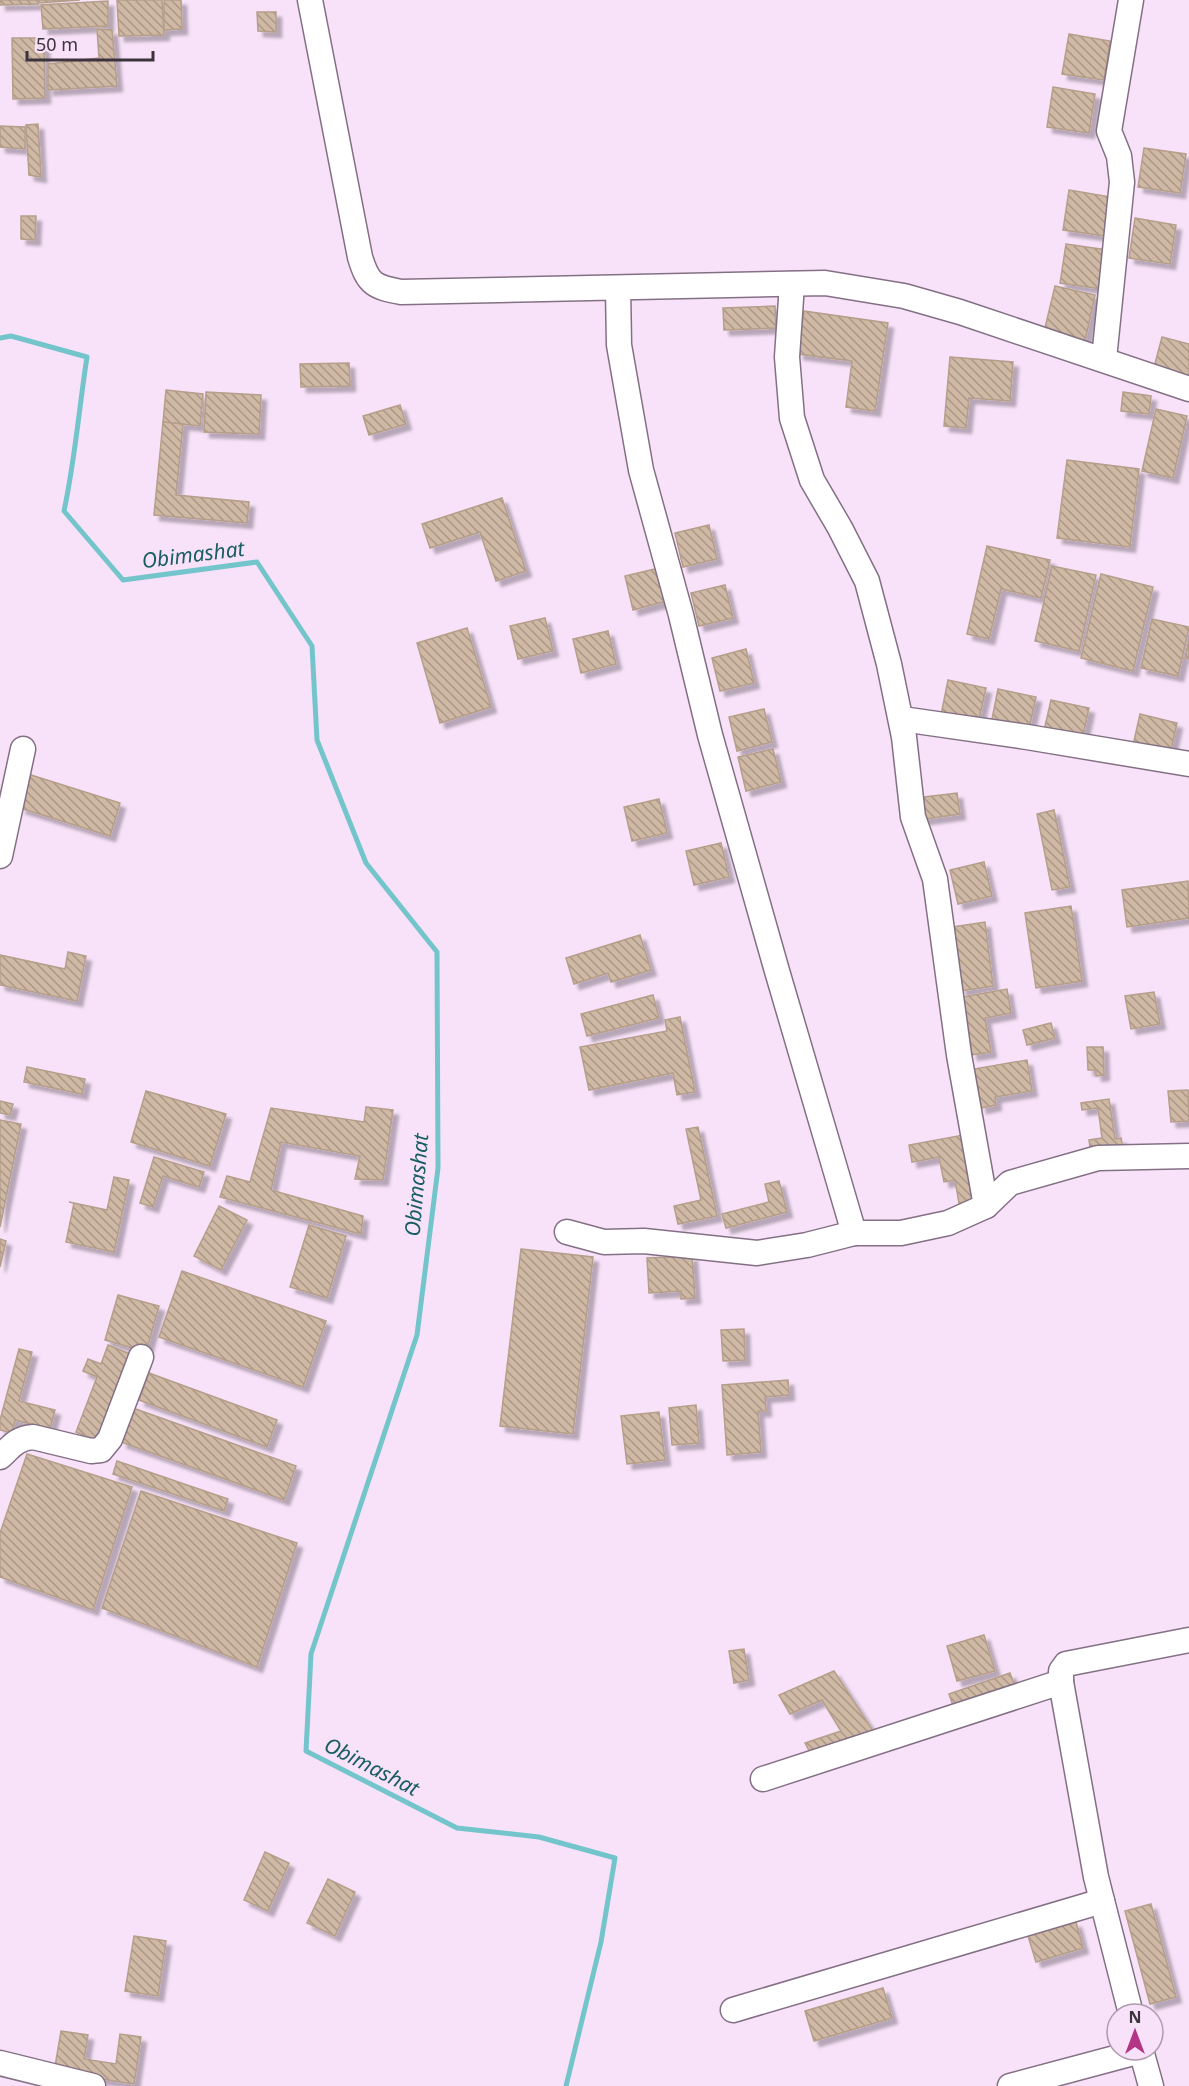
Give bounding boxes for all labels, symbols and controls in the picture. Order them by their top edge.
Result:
scale bar [27,24,153,62]
text: 50 m [36,32,78,56]
water label: Obimashat [140,534,247,574]
water label: Obimashat [398,1131,435,1238]
water label: Obimashat [320,1730,425,1802]
north arrow [1105,2002,1165,2062]
text: N [1128,2006,1142,2028]

